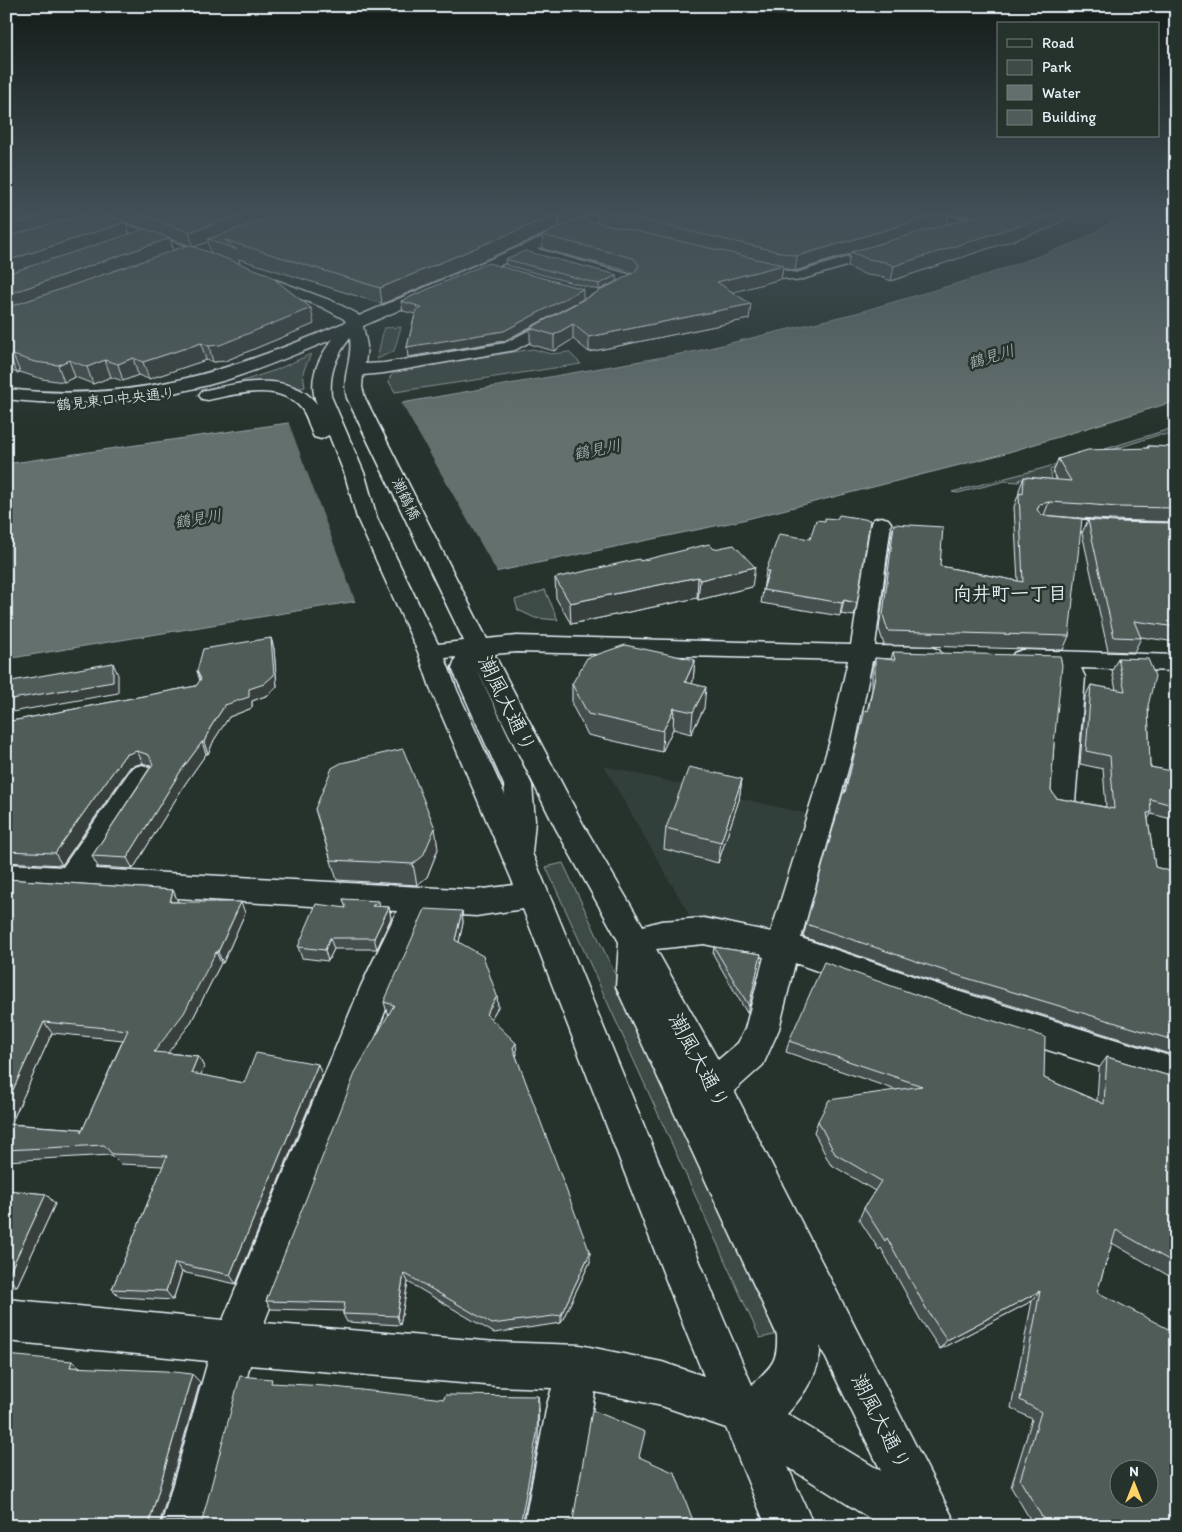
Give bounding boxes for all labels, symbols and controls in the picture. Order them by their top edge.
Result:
legend [997,22,1160,138]
text: Road [1042,34,1075,52]
text: Park [1042,58,1072,76]
text: Water [1042,84,1081,102]
text: Building [1042,108,1096,126]
water label: 鶴見川 [965,340,1017,373]
street label: 鶴見東口中央通り [55,384,177,414]
water label: 鶴見川 [572,436,622,463]
street label: 潮鶴橋 [388,475,424,523]
water label: 鶴見川 [173,505,223,532]
district label: 向井町一丁目 [953,582,1067,605]
street label: 潮風大通り [473,651,542,756]
street label: 潮風大通り [664,1009,735,1113]
street label: 潮風大通り [846,1369,916,1474]
north arrow [1110,1460,1160,1510]
text: N [1129,1463,1139,1480]

